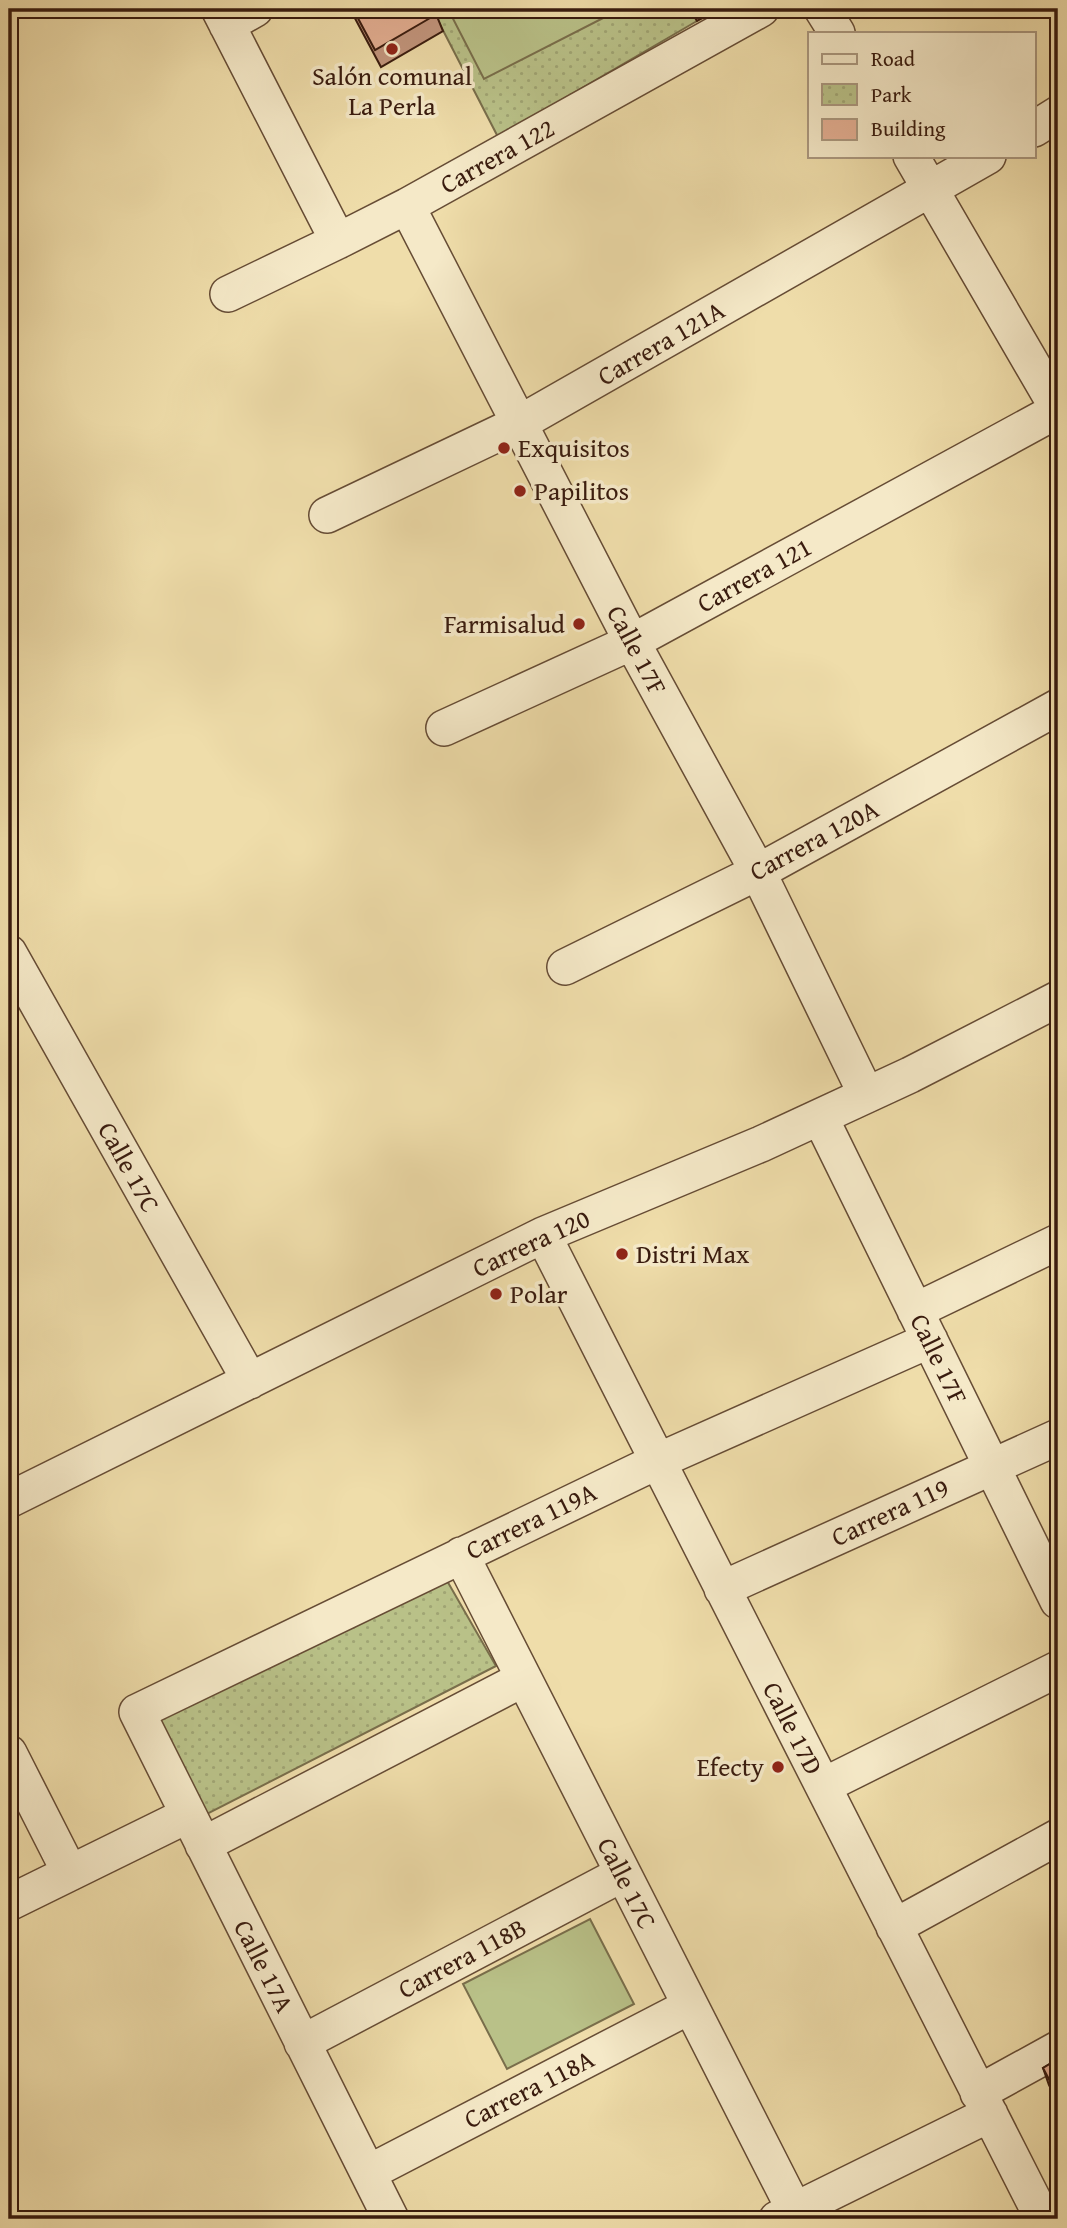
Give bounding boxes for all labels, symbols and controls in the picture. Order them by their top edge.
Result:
legend [808,32,1036,158]
marker: Salón comunal La Perla [384,41,400,57]
text: Road [871,43,916,74]
place label: Salón comunal La Perla [312,56,472,125]
text: Park [871,79,912,110]
street label: Carrera 122 [432,108,561,203]
text: Building [871,113,946,144]
street label: Carrera 121A [590,290,732,395]
place label: Exquisitos [518,428,630,467]
marker: Exquisitos [496,440,512,456]
place label: Papilitos [534,471,629,510]
marker: Papilitos [512,483,528,499]
street label: Carrera 121 [689,527,818,622]
street label: Calle 17F [598,598,677,702]
place label: Farmisalud [444,604,565,643]
marker: Farmisalud [571,616,587,632]
street label: Carrera 120A [742,789,886,890]
street label: Calle 17C [89,1114,170,1219]
street label: Carrera 120 [466,1198,596,1287]
place label: Distri Max [636,1234,750,1273]
marker: Distri Max [614,1246,630,1262]
place label: Polar [510,1274,568,1313]
marker: Polar [488,1286,504,1302]
street label: Calle 17F [901,1307,978,1411]
street label: Carrera 119 [825,1467,955,1556]
street label: Carrera 119A [459,1472,603,1569]
street label: Calle 17D [753,1674,833,1781]
place label: Efecty [697,1747,764,1786]
marker: Efecty [770,1759,786,1775]
street label: Calle 17C [588,1830,667,1935]
street label: Carrera 118B [391,1907,533,2008]
street label: Calle 17A [224,1912,305,2019]
street label: Carrera 118A [457,2039,601,2138]

